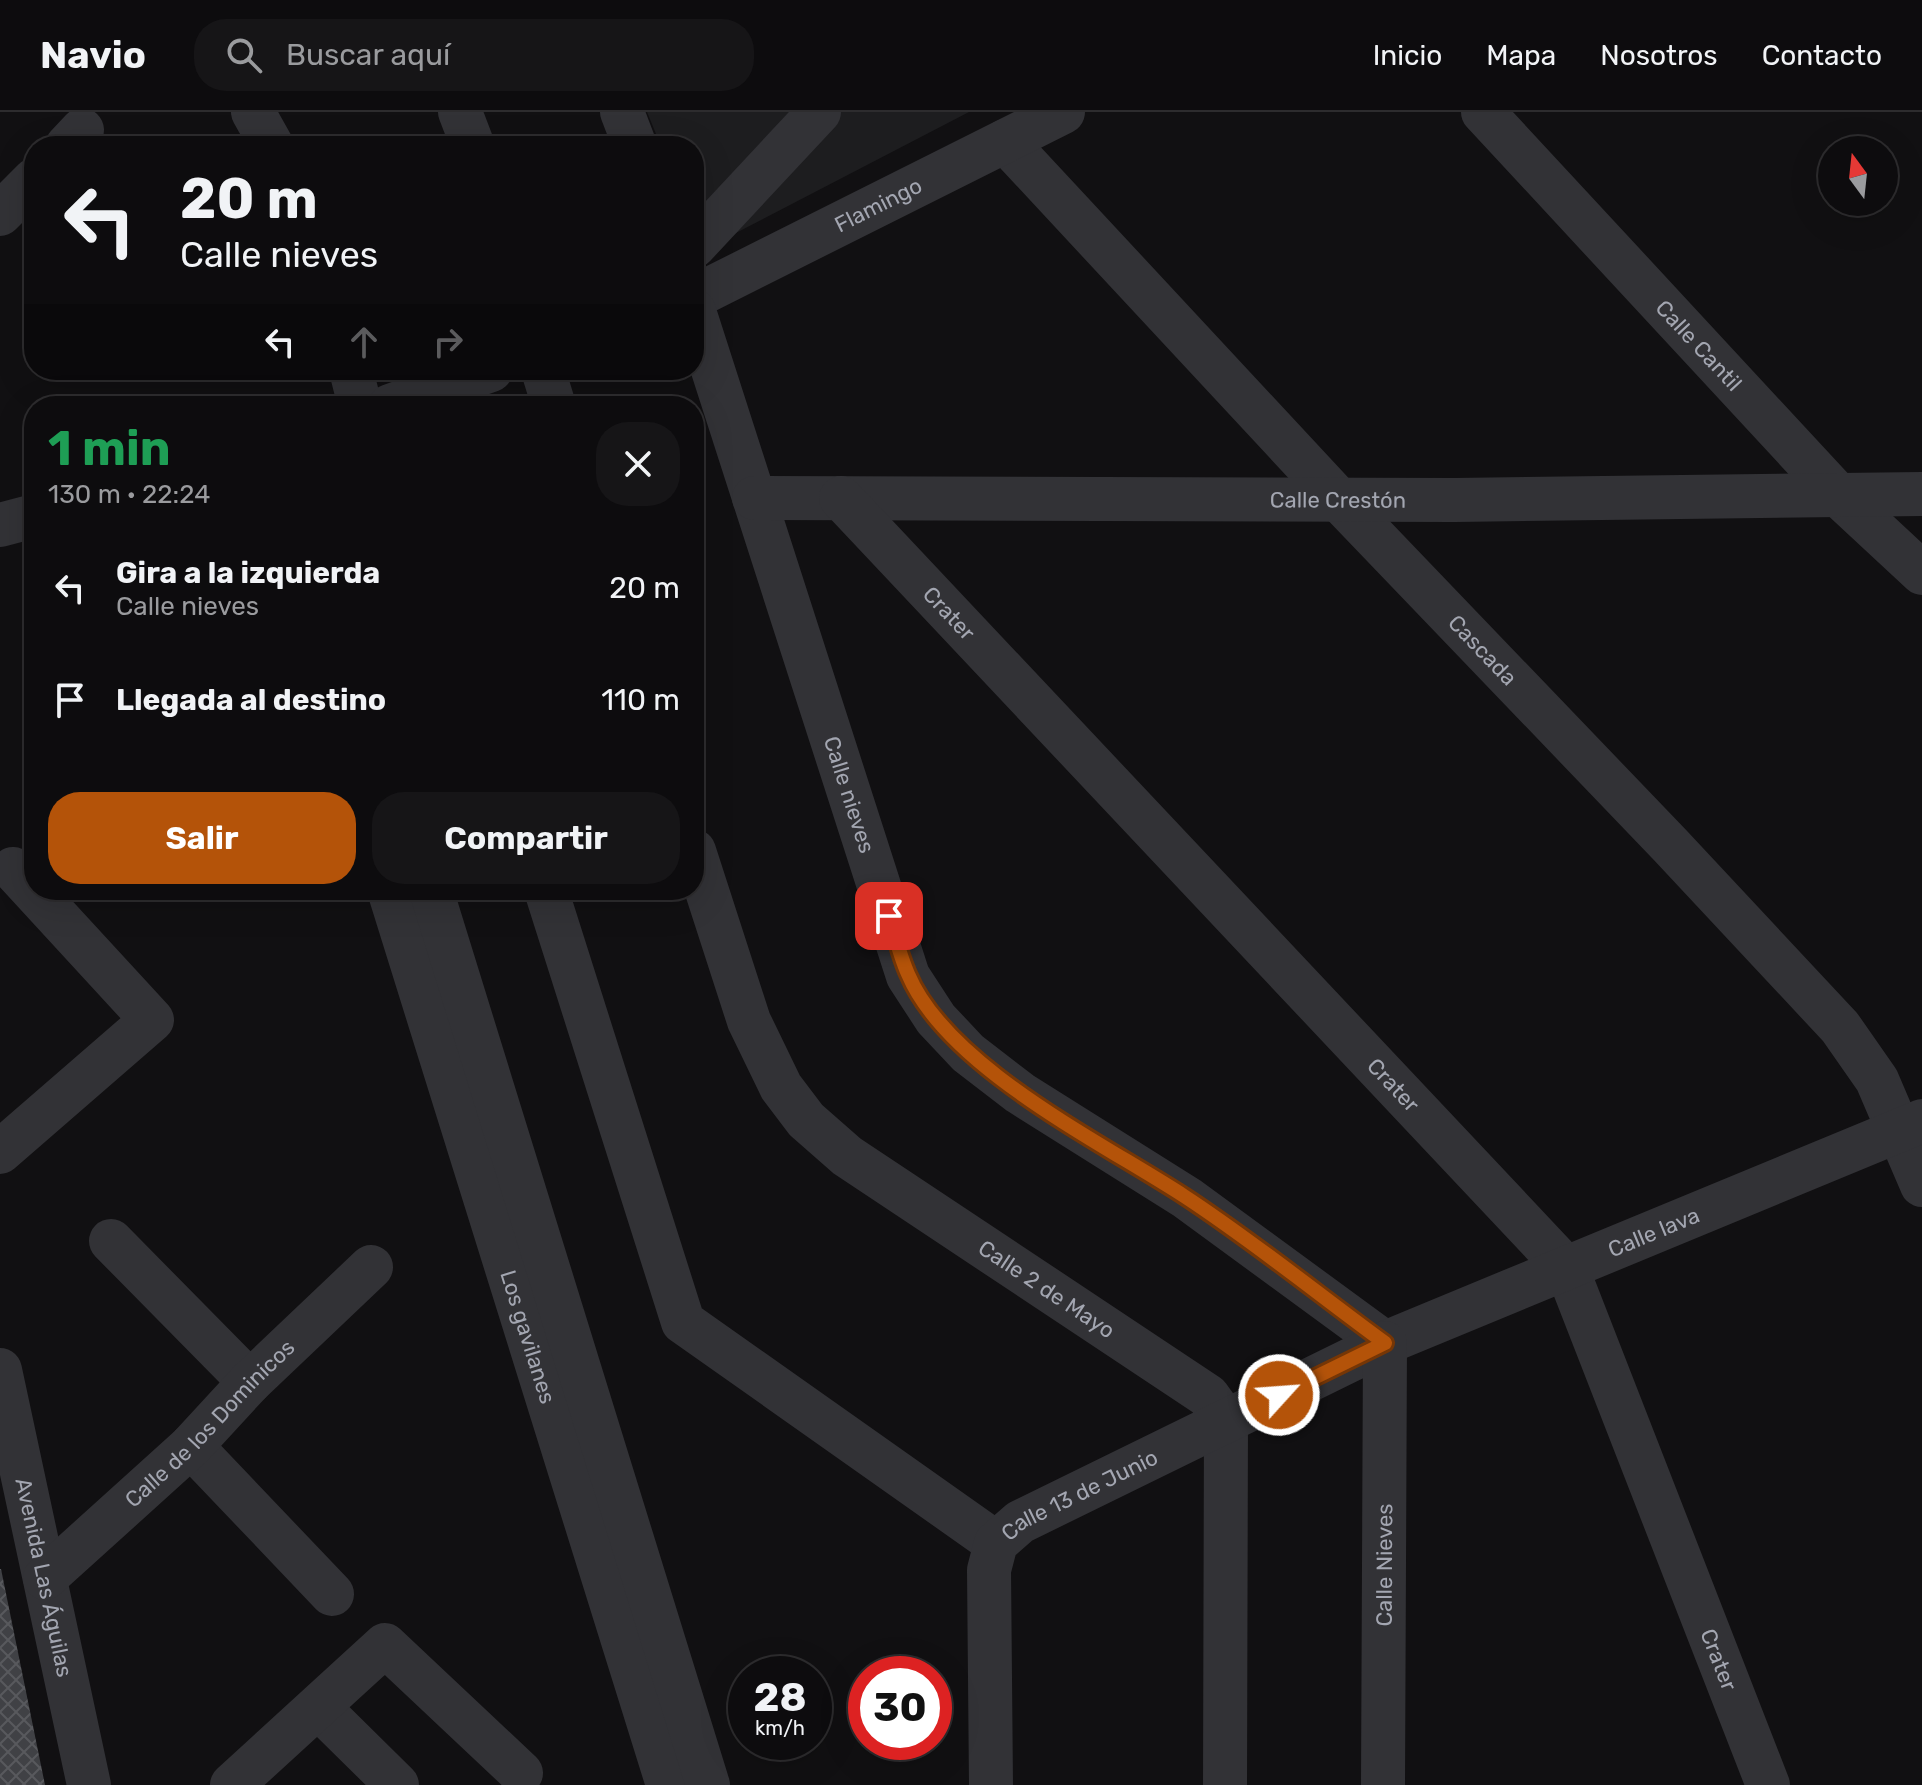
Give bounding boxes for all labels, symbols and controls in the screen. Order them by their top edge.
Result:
search box [194,19,754,91]
text: Navio [40,32,146,78]
icon: search [222,33,266,77]
text: Buscar aquí [286,37,450,73]
text: Inicio [1373,39,1442,72]
text: Mapa [1486,39,1556,72]
text: Nosotros [1600,39,1718,72]
text: Contacto [1762,39,1882,72]
north arrow [1818,136,1898,216]
map controls [1818,136,1898,216]
text: 20 m [180,166,318,232]
icon: left [48,168,152,272]
street label: Flamingo [830,172,927,238]
text: Calle nieves [180,233,378,276]
street label: Calle Cantil [1650,294,1748,397]
icon: left [258,320,302,364]
icon: ahead [342,320,386,364]
icon: right [426,320,470,364]
text: 1 min [48,420,171,477]
button: close [596,422,680,506]
text: 130 m · 22:24 [48,479,210,510]
street label: Calle Crestón [1270,486,1406,514]
text: Gira a la izquierda [116,555,380,591]
icon: left [48,566,92,610]
text: 20 m [609,570,680,606]
street label: Crater [917,581,981,646]
text: Calle nieves [116,591,259,622]
street label: Cascada [1442,609,1522,691]
icon: arrive [48,678,92,722]
text: Llegada al destino [116,682,386,718]
text: 110 m [601,682,680,718]
street label: Calle nieves [818,733,881,857]
button: Salir [48,792,356,884]
button: Compartir [372,792,680,884]
pin [855,882,923,950]
icon: arrive [867,894,911,938]
street label: Crater [1361,1053,1425,1118]
street label: Calle lava [1604,1202,1704,1263]
street label: Calle 2 de Mayo [973,1234,1120,1344]
street label: Los gavilanes [494,1267,561,1407]
street label: Calle de los Dominicos [119,1334,300,1513]
position arrow [1237,1353,1321,1437]
street label: Calle 13 de Junio [996,1444,1162,1546]
street label: Avenida Las Águilas [9,1475,78,1680]
street label: Calle Nieves [1371,1503,1398,1627]
street label: Crater [1694,1625,1743,1695]
speed limit sign: 30 [848,1656,952,1760]
text: 28 [753,1674,807,1721]
text: km/h [755,1716,805,1740]

